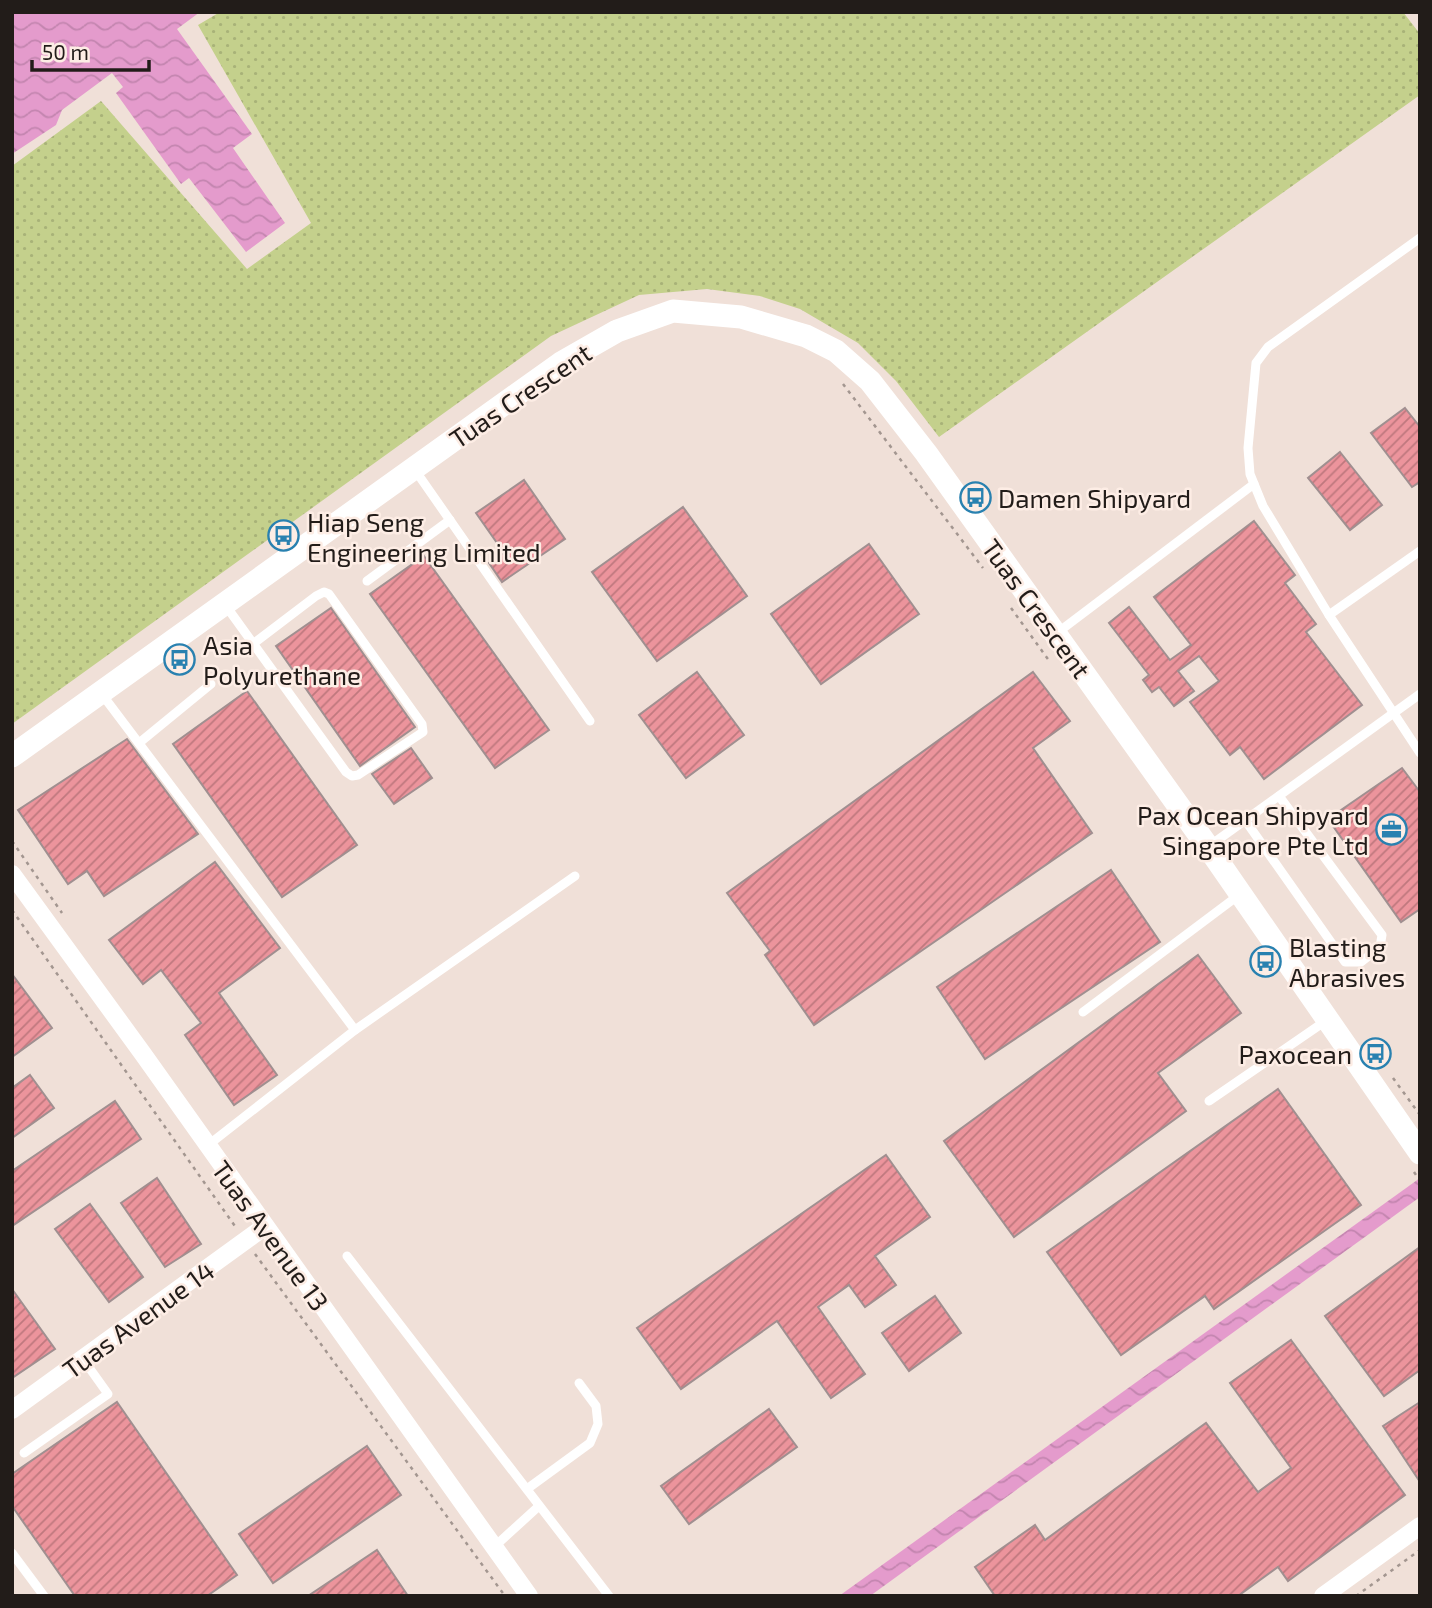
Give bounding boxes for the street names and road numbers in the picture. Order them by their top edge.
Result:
street label: Tuas Crescent [443,336,597,454]
street label: Tuas Crescent [976,532,1098,684]
street label: Tuas Avenue 13 [206,1154,336,1316]
street label: Tuas Avenue 14 [56,1254,220,1384]

